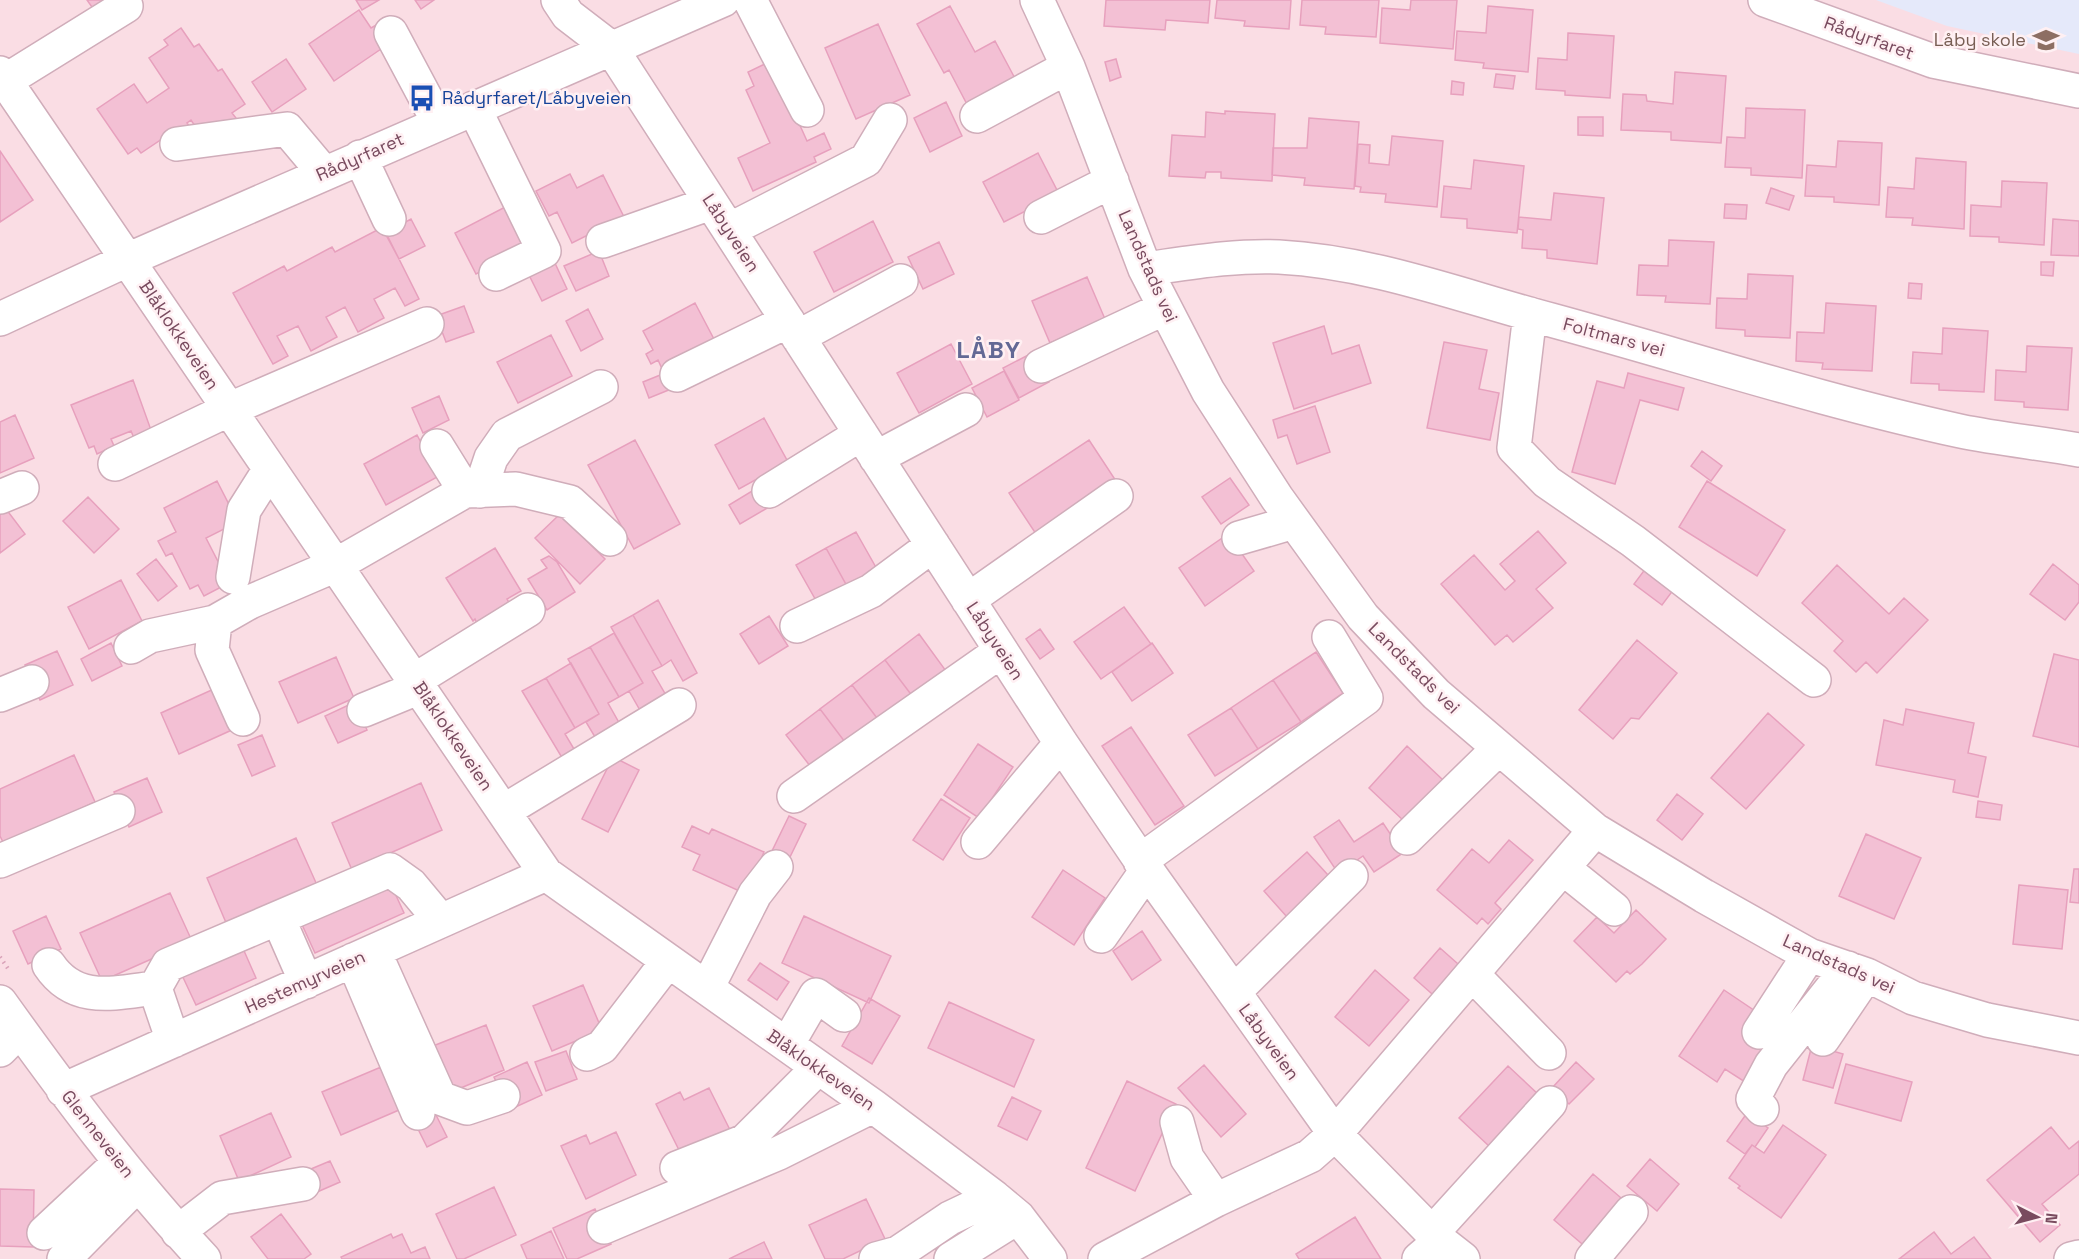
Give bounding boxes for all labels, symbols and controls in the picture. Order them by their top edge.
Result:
street label: Rådyrfaret [1821,11,1917,64]
school or university icon: Låby skole [2031,25,2061,55]
place label: Låby skole [1934,28,2026,51]
bus stop icon: Rådyrfaret/Låbyveien [407,83,437,113]
place label: Rådyrfaret/Låbyveien [442,86,632,109]
street label: Rådyrfaret [312,127,407,186]
street label: Låbyveien [698,189,765,276]
street label: Landstads vei [1113,206,1183,326]
street label: Blåklokkeveien [134,276,225,394]
street label: Foltmars vei [1561,312,1668,361]
district label: LÅBY [957,334,1021,365]
street label: Låbyveien [962,597,1029,684]
street label: Landstads vei [1364,617,1465,718]
street label: Blåklokkeveien [408,677,499,795]
street label: Landstads vei [1779,929,1899,999]
street label: Hestemyrveien [241,945,369,1018]
street label: Låbyveien [1234,999,1305,1084]
street label: Blåklokkeveien [763,1024,880,1115]
street label: Glenneveien [57,1085,140,1182]
north arrow [2007,1187,2067,1247]
text: N [2040,1212,2062,1225]

